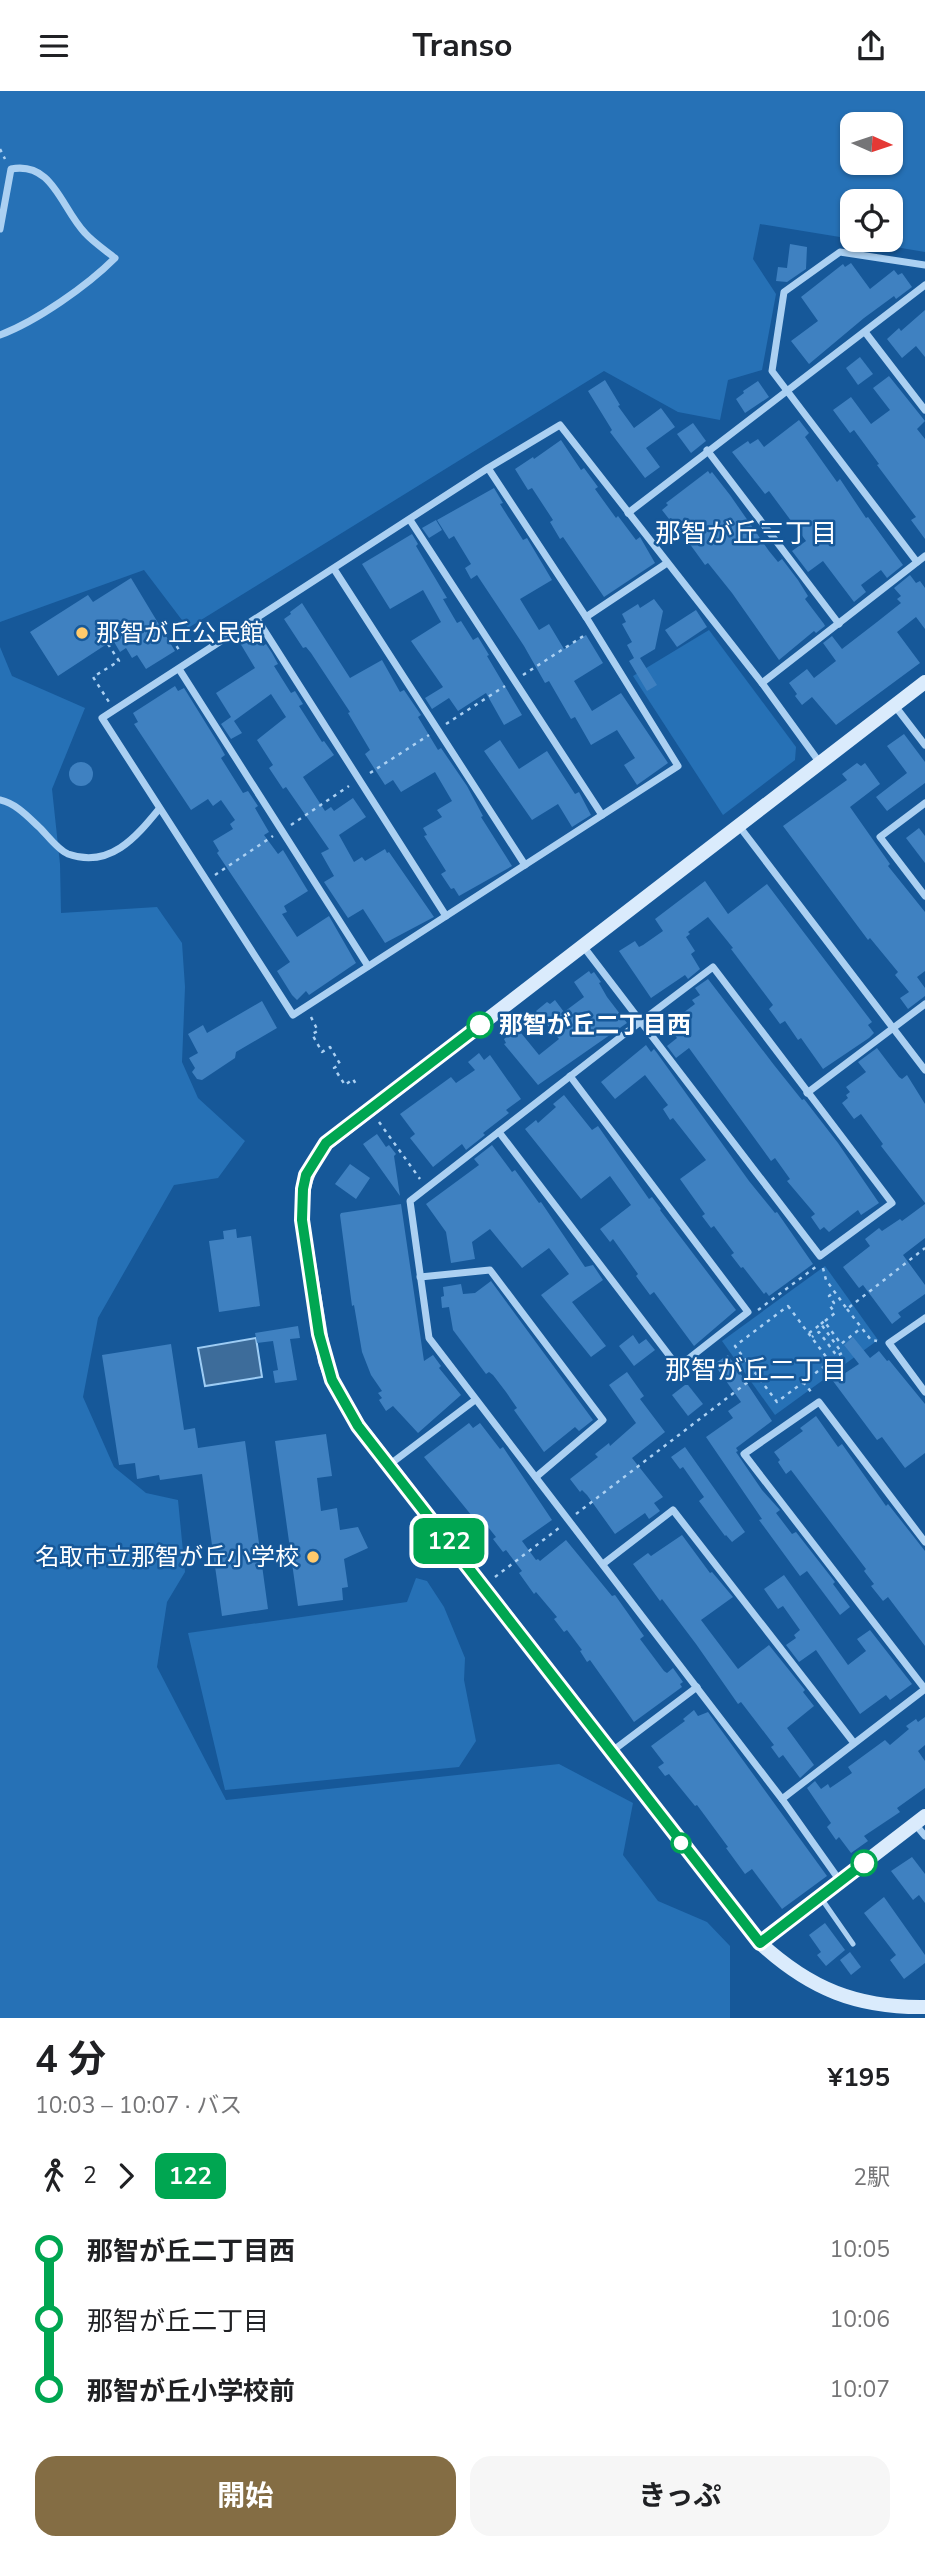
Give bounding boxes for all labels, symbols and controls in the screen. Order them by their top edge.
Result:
text: Transo [412,24,513,67]
icon: menu [35,27,73,65]
icon: share [852,27,890,65]
north arrow [840,112,903,175]
map controls [840,112,903,252]
button: locate [840,189,903,252]
district label: 那智が丘三丁目 [655,516,837,551]
place label: 那智が丘公民館 [96,617,264,649]
marker: 那智が丘公民館 [74,625,90,641]
place label: 那智が丘二丁目西 [499,1009,691,1041]
marker: 那智が丘二丁目西 [467,1012,493,1038]
district label: 那智が丘二丁目 [665,1353,847,1388]
line badge: 122 [409,1518,489,1564]
text: 122 [427,1525,471,1557]
place label: 名取市立那智が丘小学校 [35,1541,299,1573]
marker: 名取市立那智が丘小学校 [305,1549,321,1565]
unlabelled marker [671,1833,691,1853]
unlabelled marker [851,1850,877,1876]
text: 4 分 [35,2034,106,2085]
text: ¥195 [828,2060,890,2095]
text: 10:03 – 10:07 · バス [35,2090,242,2121]
icon: walk [35,2157,73,2195]
icon: forward [107,2157,145,2195]
text: 2 [83,2160,97,2191]
text: 122 [169,2160,212,2192]
text: 2駅 [853,2162,890,2193]
text: 那智が丘二丁目西 [87,2234,295,2269]
text: 10:05 [830,2234,890,2265]
text: 那智が丘二丁目 [87,2304,269,2339]
text: 10:06 [830,2304,890,2335]
text: 那智が丘小学校前 [87,2374,295,2409]
text: 10:07 [830,2374,890,2405]
button: 開始 [35,2456,456,2536]
button: きっぷ [470,2456,890,2536]

